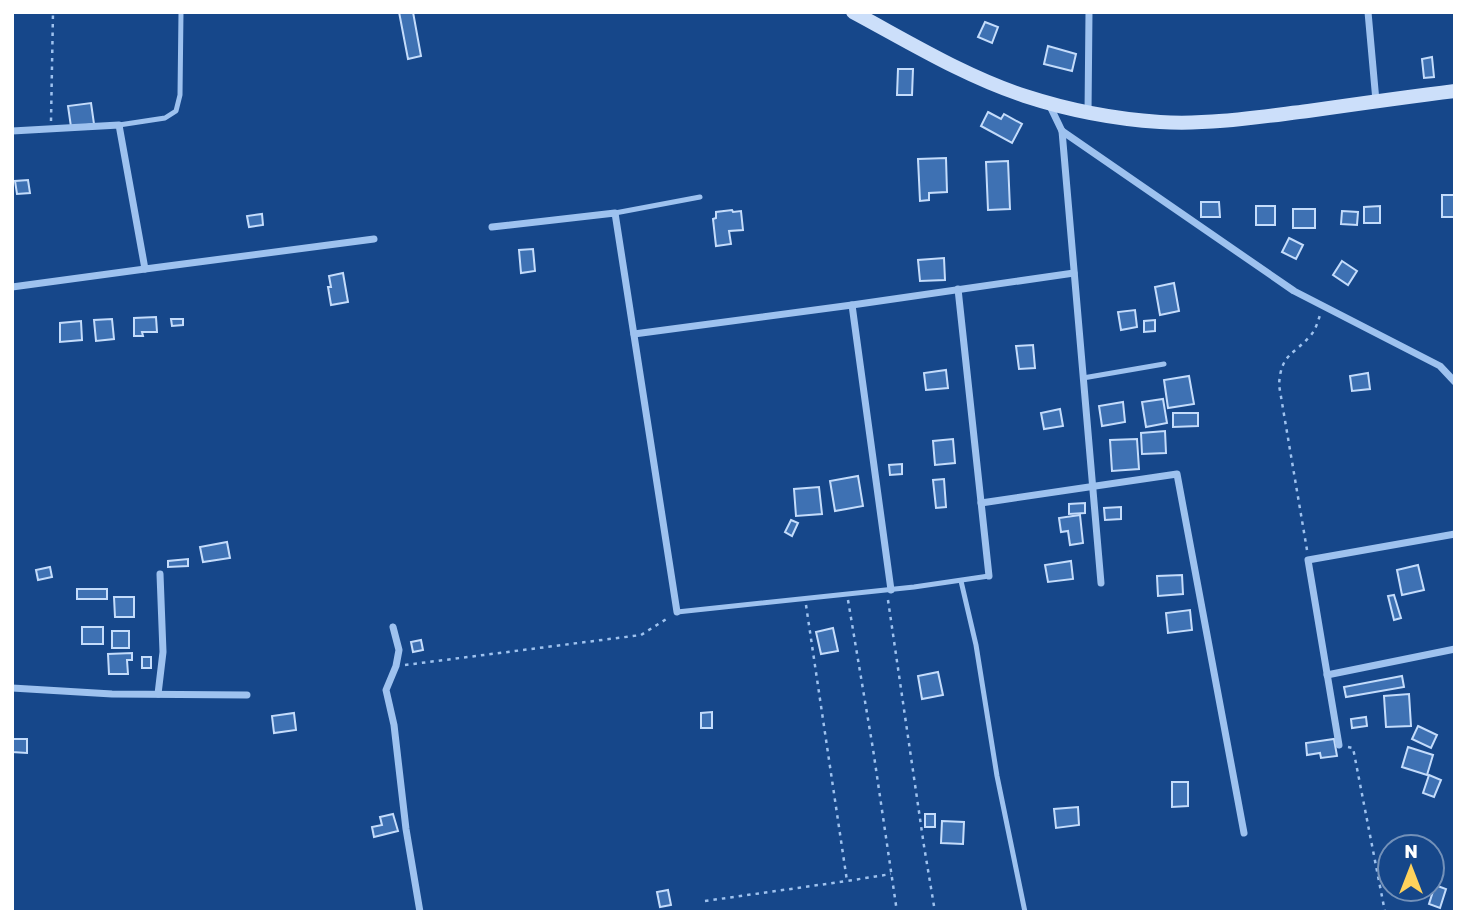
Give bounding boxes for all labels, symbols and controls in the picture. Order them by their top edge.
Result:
north arrow [1376,833,1446,903]
text: N [1404,840,1418,863]

